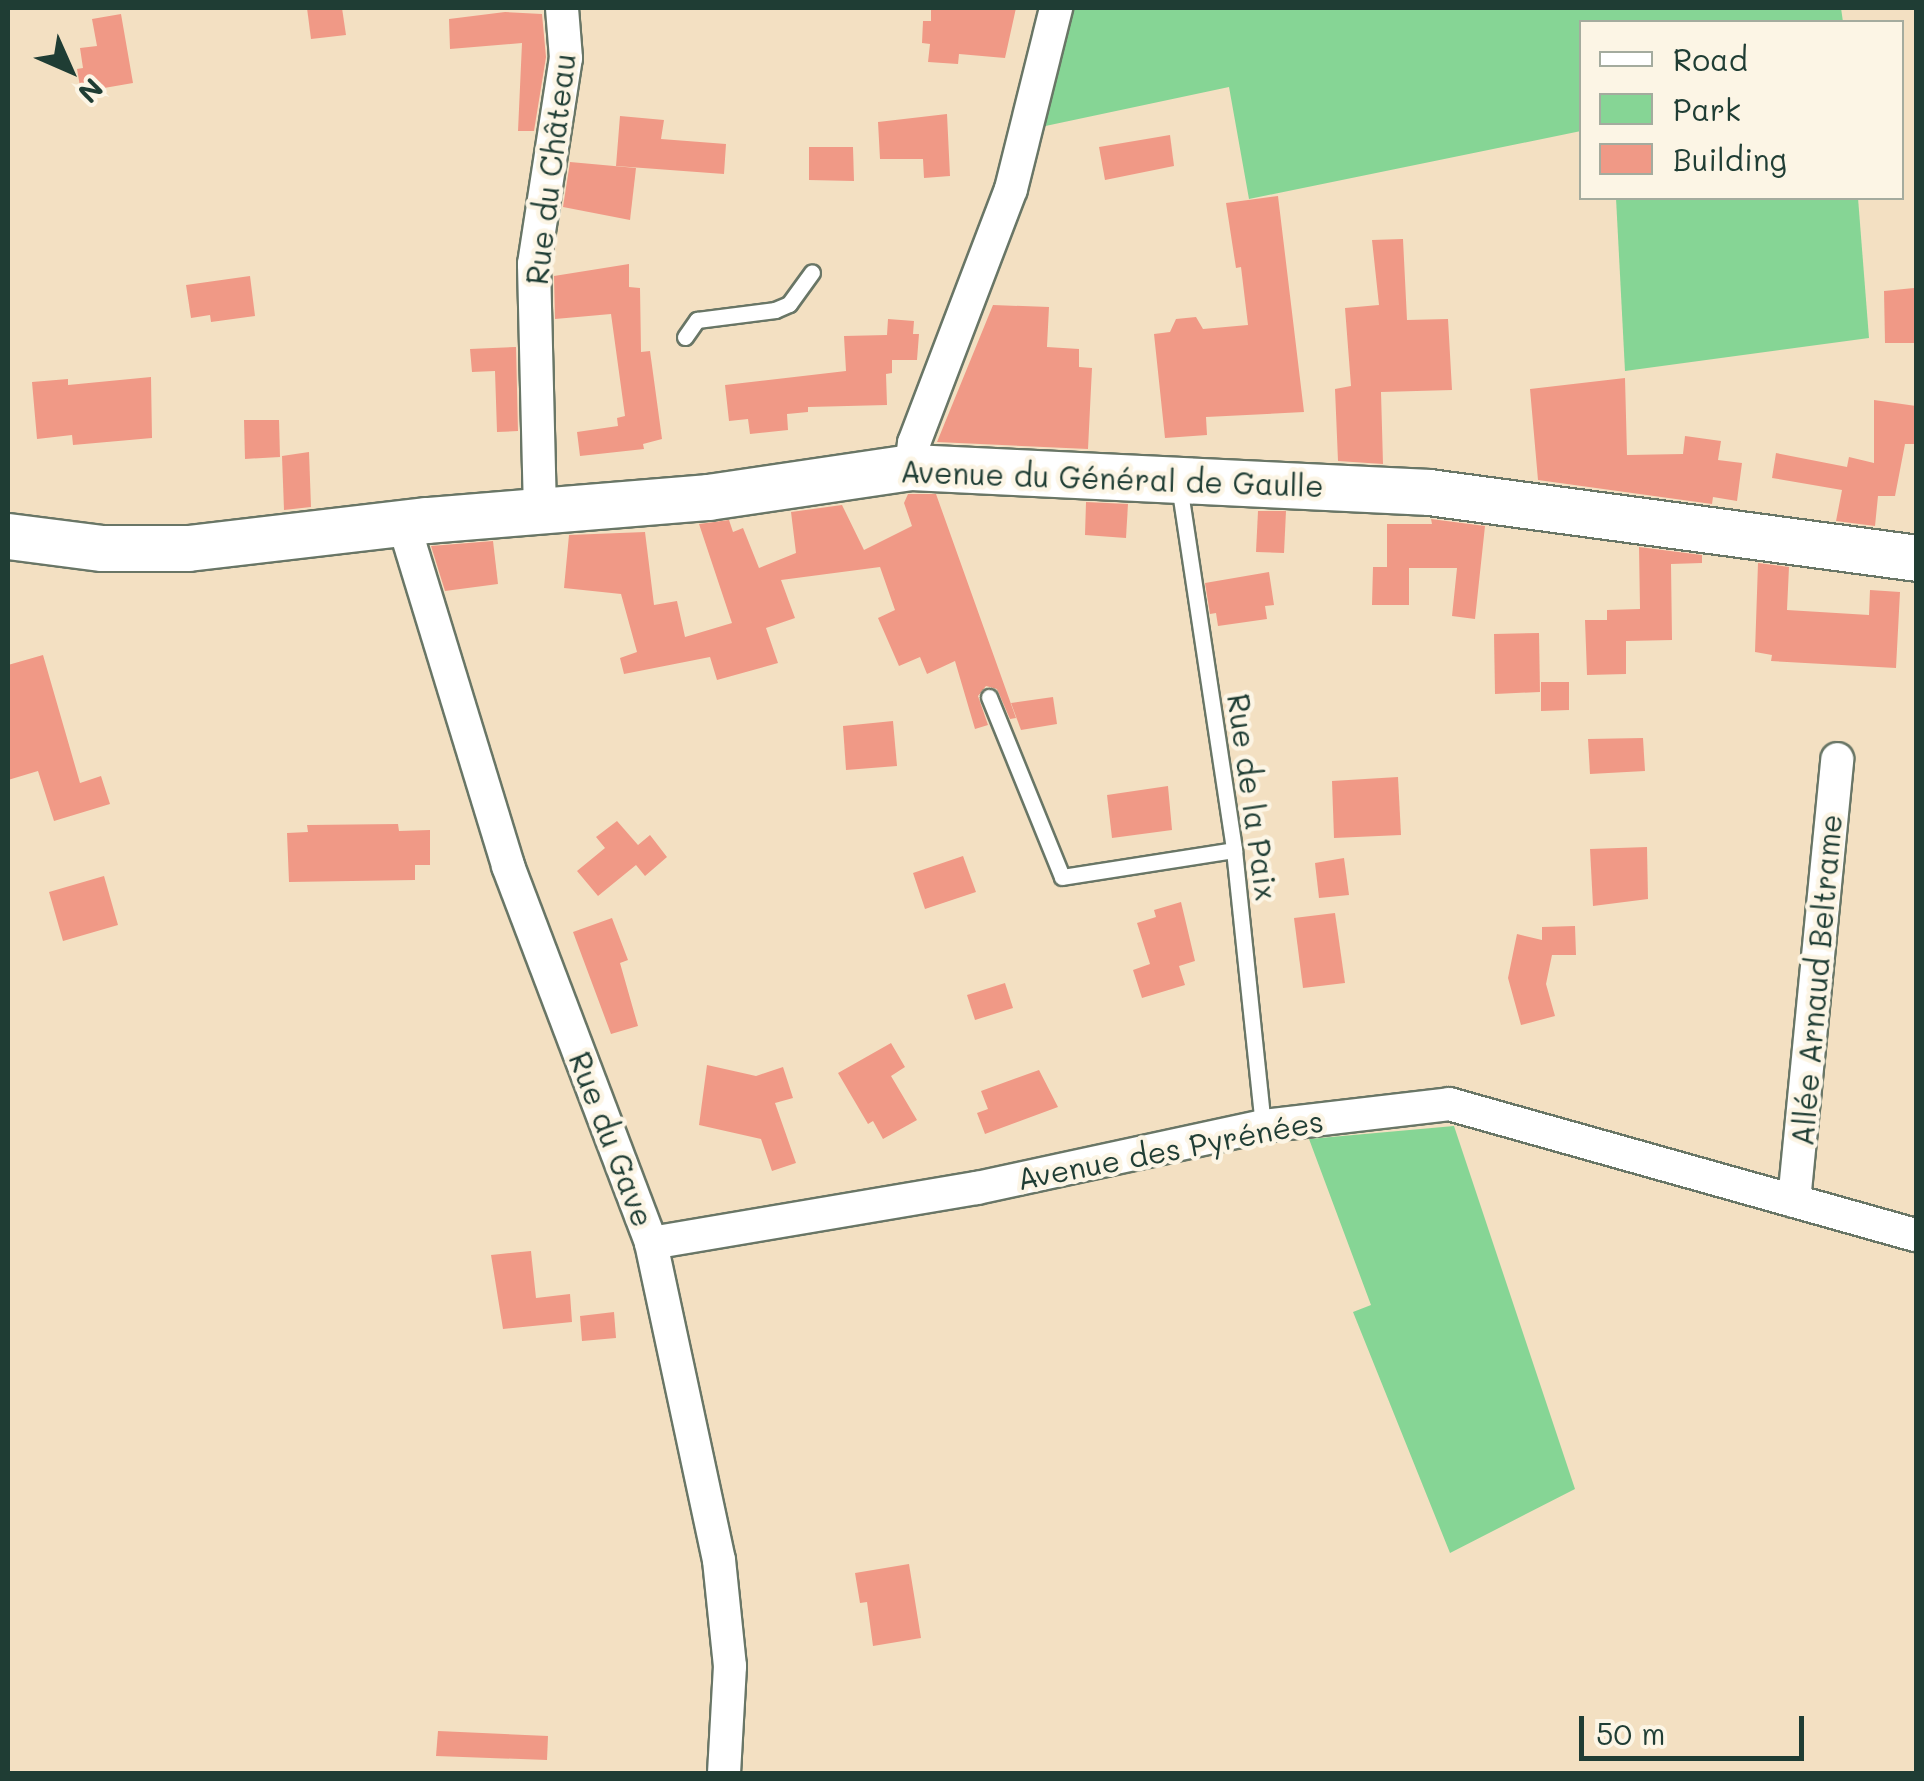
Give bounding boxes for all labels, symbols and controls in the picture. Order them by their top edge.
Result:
north arrow [20,20,120,120]
legend [1579,20,1904,200]
text: Road [1673,39,1748,79]
street label: Rue du Château [518,51,582,287]
text: N [71,71,111,111]
text: Park [1673,89,1741,129]
text: Building [1673,139,1787,179]
street label: Avenue du Général de Gaulle [900,453,1324,503]
street label: Rue de la Paix [1221,691,1285,903]
street label: Allée Arnaud Beltrame [1784,813,1848,1147]
street label: Rue du Gave [562,1047,662,1231]
street label: Avenue des Pyrénées [1014,1102,1326,1196]
scale bar [1584,1696,1809,1758]
text: 50 m [1596,1713,1666,1753]

